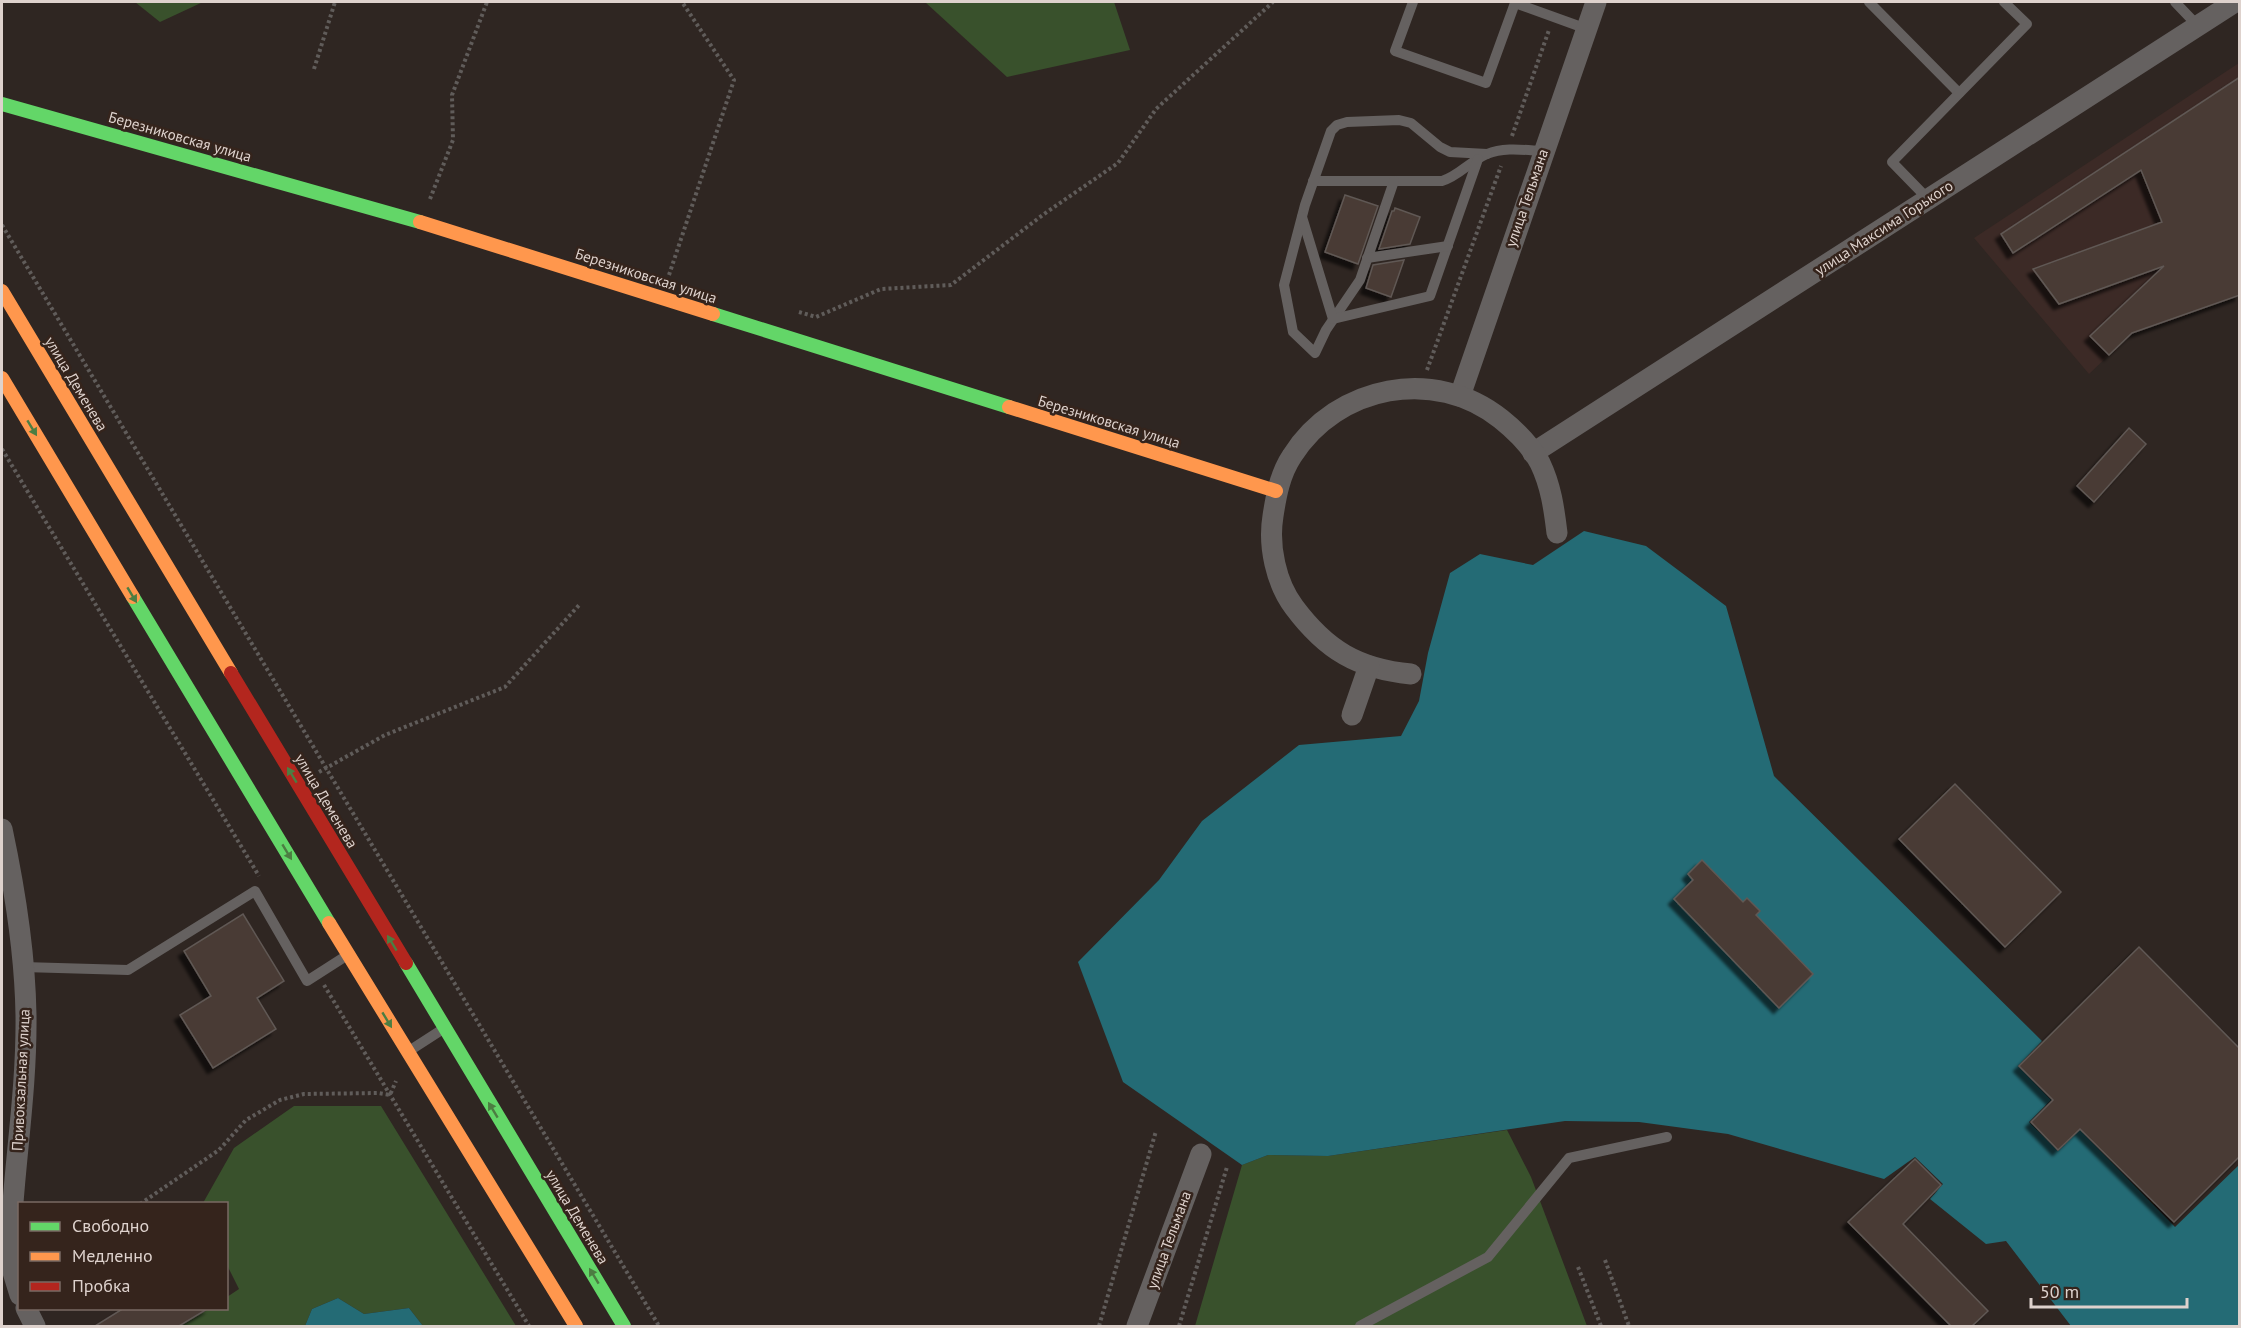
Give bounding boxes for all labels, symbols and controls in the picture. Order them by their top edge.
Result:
street label: Березниковская улица [107,107,254,166]
street label: улица Тельмана [1501,146,1552,249]
street label: улица Максима Горького [1811,176,1956,279]
street label: Березниковская улица [573,244,719,307]
street label: улица Деменева [41,333,112,435]
street label: Березниковская улица [1036,391,1183,452]
one-way arrow [26,420,37,436]
one-way arrow [127,587,137,604]
street label: улица Деменева [291,750,362,852]
one-way arrow [286,767,297,783]
one-way arrow [281,844,292,860]
one-way arrow [387,934,397,951]
street label: Привокзальная улица [7,1008,34,1152]
one-way arrow [381,1012,392,1028]
one-way arrow [487,1102,498,1118]
street label: улица Деменева [542,1166,613,1268]
street label: улица Тельмана [1142,1188,1195,1291]
legend [18,1202,228,1310]
text: Свободно [72,1214,149,1237]
text: Медленно [72,1244,153,1267]
one-way arrow [588,1268,599,1284]
scale bar [2031,1271,2187,1309]
text: Пробка [72,1274,130,1297]
text: 50 m [2040,1280,2079,1303]

